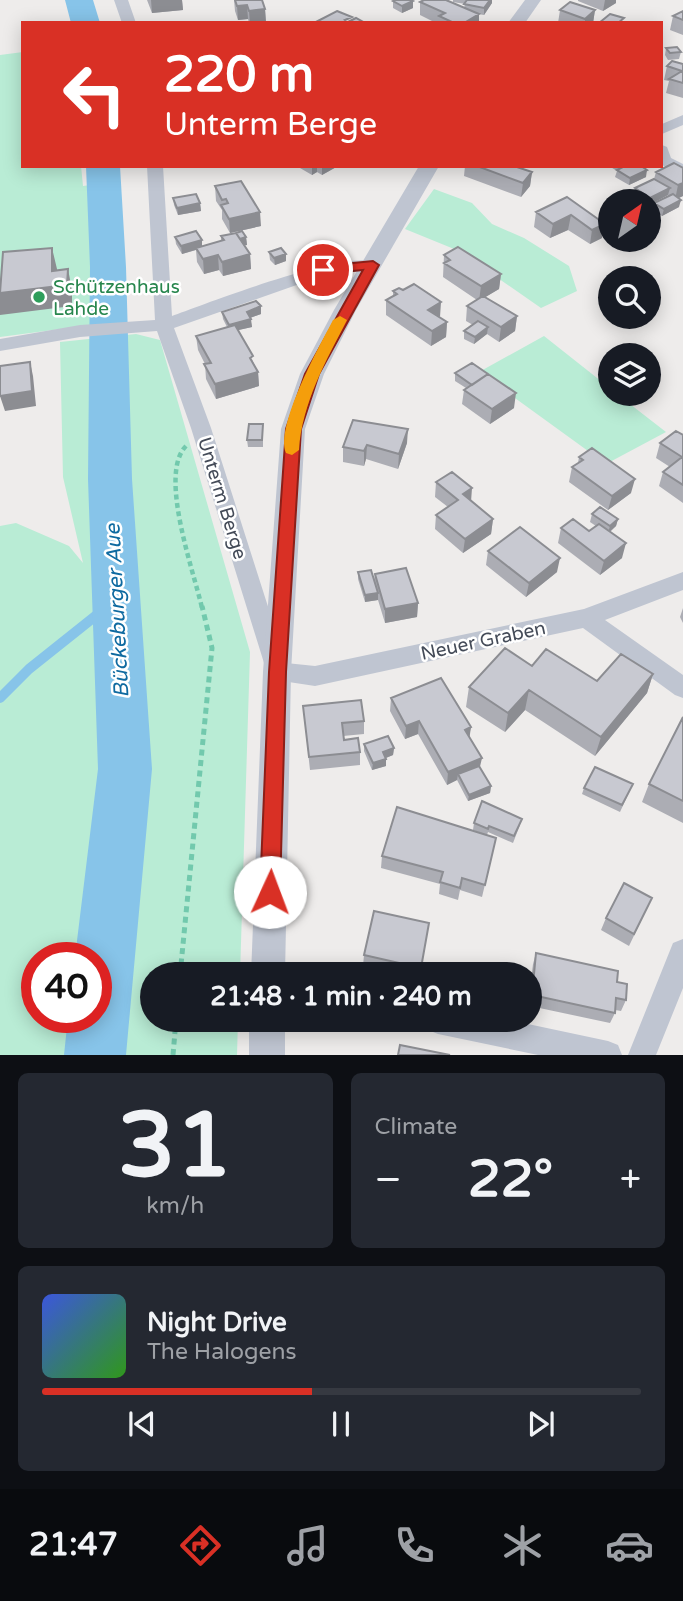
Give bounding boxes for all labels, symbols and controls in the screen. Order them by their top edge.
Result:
text: 220 m [164,46,314,105]
icon: left [49,49,140,140]
text: Unterm Berge [164,106,377,144]
north arrow [598,189,662,252]
map controls [598,189,661,406]
pin [293,240,353,300]
icon: arrive [304,251,342,289]
button: search [598,266,661,329]
place label: Schützenhaus Lahde [53,276,180,320]
marker: Schützenhaus Lahde [31,289,47,305]
button: layers [598,343,661,406]
street label: Unterm Berge [193,435,251,562]
water label: Bückeburger Aue [100,522,135,699]
street label: Neuer Graben [419,617,548,665]
position arrow [233,855,307,929]
speed limit sign: 40 [21,942,112,1033]
text: 21:48 · 1 min · 240 m [210,981,472,1012]
text: 31 [118,1091,232,1201]
text: Climate [375,1113,457,1141]
text: 22° [468,1148,553,1211]
text: − [375,1157,402,1203]
text: + [620,1157,641,1203]
text: km/h [146,1192,204,1220]
text: Night Drive [147,1307,287,1338]
text: The Halogens [147,1338,296,1366]
icon: previous [123,1405,161,1443]
icon: pause [322,1405,360,1443]
icon: next [522,1405,560,1443]
icon: directions [176,1521,225,1570]
icon: music [283,1521,332,1570]
icon: phone [390,1521,439,1570]
icon: climate [498,1521,547,1570]
icon: car [605,1521,654,1570]
text: 21:47 [29,1526,118,1564]

